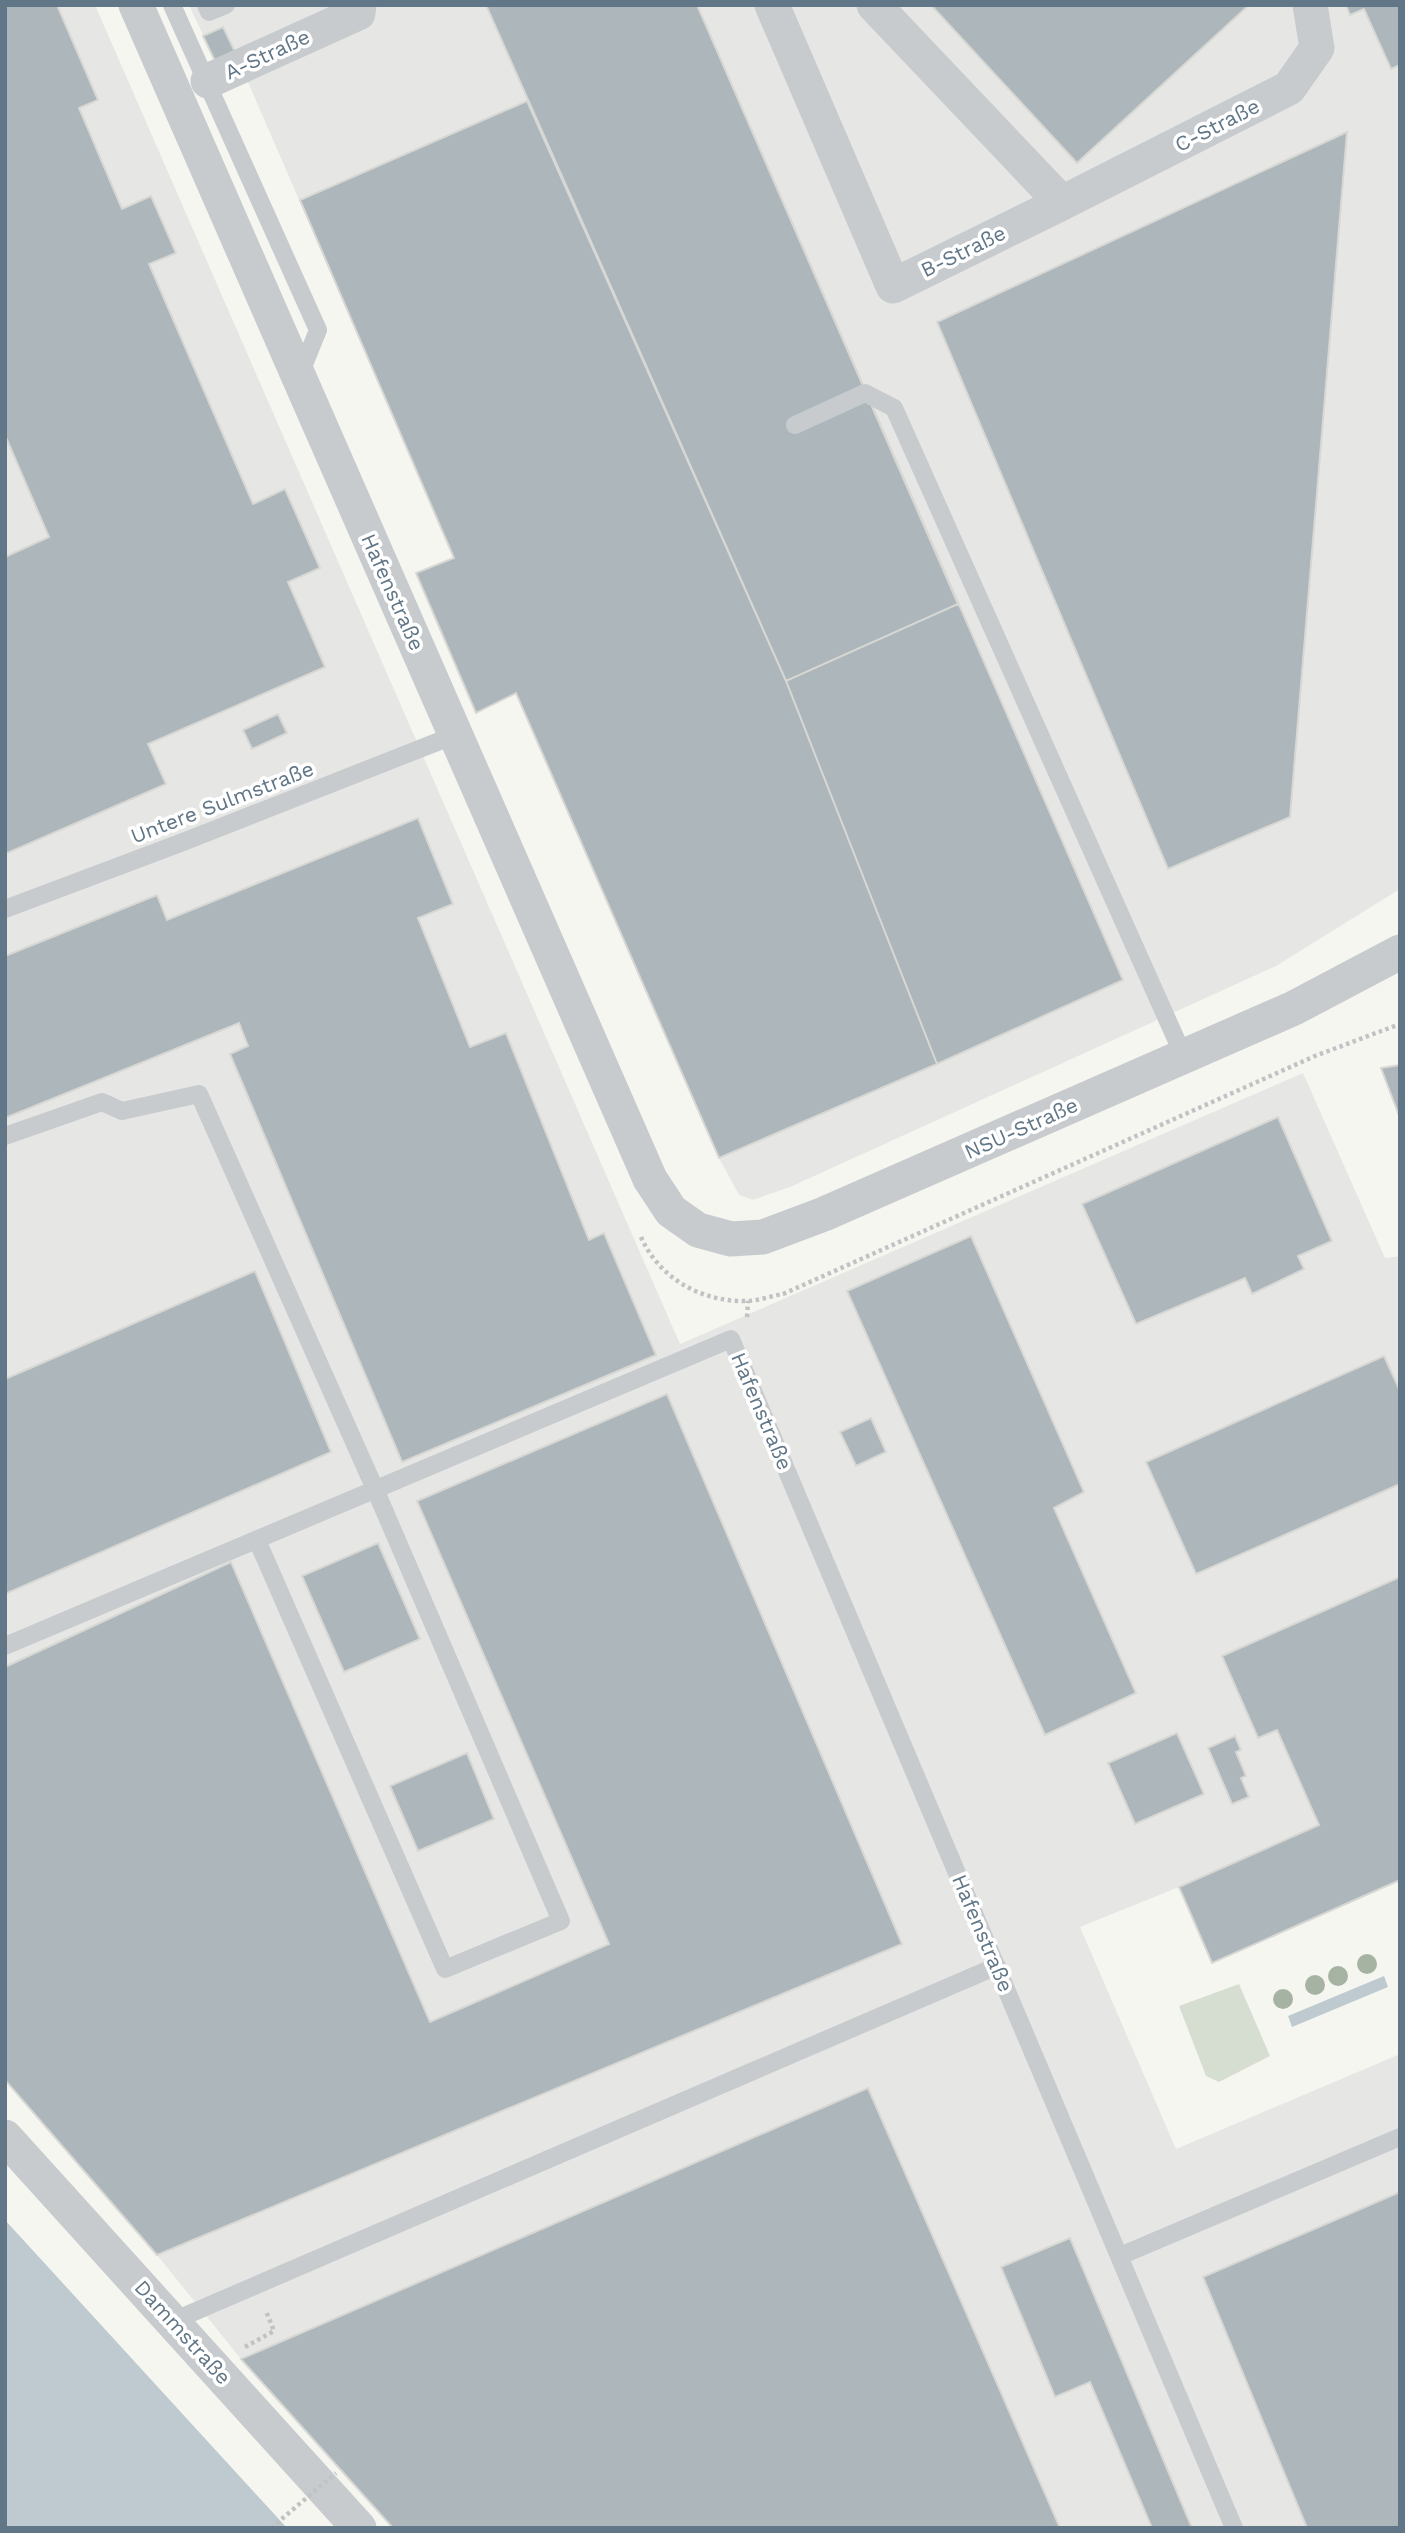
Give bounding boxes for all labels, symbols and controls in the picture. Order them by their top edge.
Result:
street label: A-Straße [220,23,314,85]
street label: C-Straße [1170,93,1264,157]
street label: B-Straße [916,220,1010,282]
street label: Hafenstraße [356,530,430,654]
street label: Untere Sulmstraße [127,756,317,848]
street label: NSU-Straße [960,1092,1082,1164]
street label: Hafenstraße [726,1348,798,1474]
street label: Hafenstraße [947,1870,1019,1996]
street label: Dammstraße [129,2275,237,2389]

